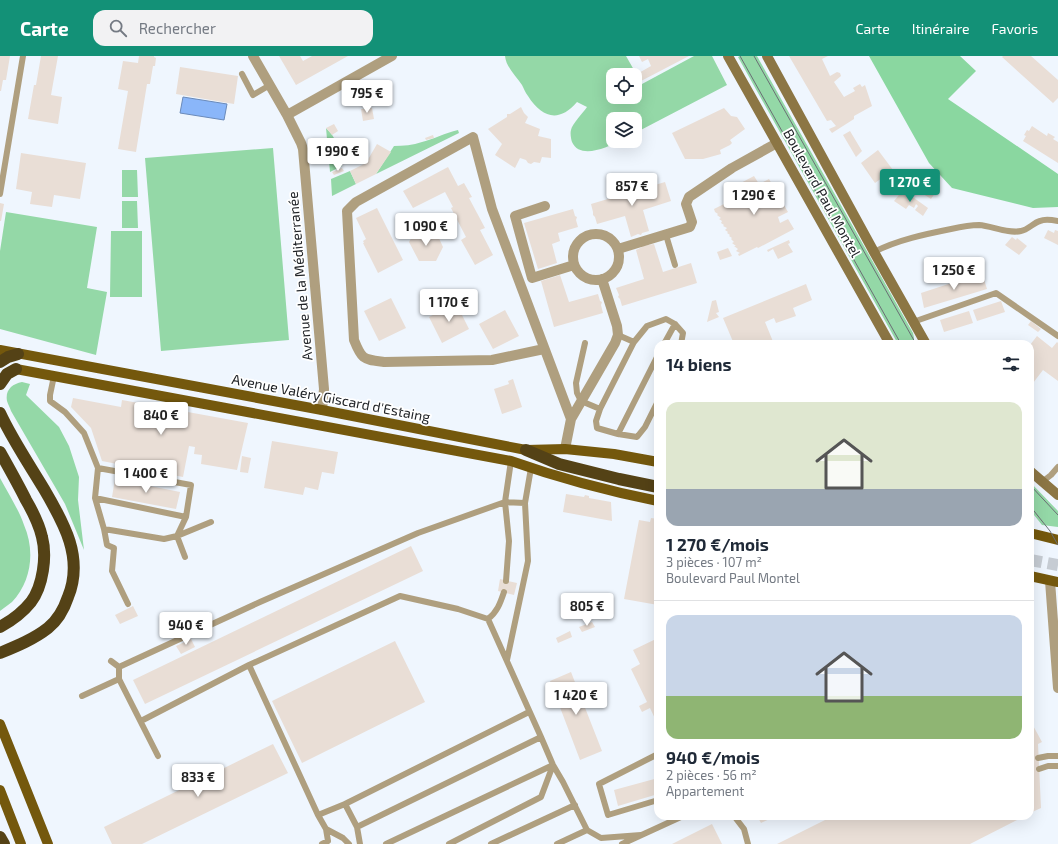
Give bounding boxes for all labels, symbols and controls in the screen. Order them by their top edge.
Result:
search box [93,10,373,46]
text: Carte [20,17,69,40]
icon: search [107,17,129,39]
text: Rechercher [139,19,216,37]
text: Carte [856,20,890,37]
text: Itinéraire [912,20,970,37]
text: Favoris [992,20,1038,37]
map controls [606,68,642,148]
button: locate [606,68,642,104]
pin: 795 € [339,80,395,114]
text: 795 € [351,85,383,101]
button: layers [606,112,642,148]
street label: Boulevard Paul Montel [780,126,865,261]
pin: 1 990 € [301,138,375,172]
text: 1 990 € [316,143,360,159]
pin: 1 270 € [873,169,947,203]
pin: 857 € [604,173,660,207]
text: 1 270 € [889,174,931,190]
text: 857 € [615,178,649,194]
pin: 1 290 € [717,182,791,216]
text: 1 290 € [732,187,776,203]
street label: Avenue de la Méditerranée [284,191,315,361]
pin: 1 090 € [389,213,463,247]
text: 1 090 € [404,218,448,234]
pin: 1 250 € [917,257,991,291]
text: 1 250 € [933,262,975,278]
pin: 1 170 € [412,289,486,323]
text: 1 170 € [429,294,469,310]
icon: filters [1000,353,1022,375]
text: 14 biens [666,354,731,374]
street label: Avenue Valéry Giscard d'Estaing [230,370,432,425]
pin: 840 € [133,402,189,436]
text: 840 € [143,407,179,423]
icon: home [808,428,880,500]
pin: 1 400 € [109,460,183,494]
text: 1 400 € [124,465,168,481]
text: 1 270 €/mois [666,534,769,554]
text: 3 pièces · 107 m² [666,554,762,570]
text: Boulevard Paul Montel [666,570,800,586]
pin: 805 € [559,593,615,627]
text: 805 € [570,598,604,614]
pin: 940 € [158,612,214,646]
text: 940 € [168,617,204,633]
icon: home [808,641,880,713]
pin: 1 420 € [539,682,613,716]
text: 1 420 € [554,687,598,703]
text: 940 €/mois [666,747,760,767]
pin: 833 € [170,764,226,798]
text: 2 pièces · 56 m² [666,767,757,783]
text: 833 € [181,769,215,785]
text: Appartement [666,783,744,799]

